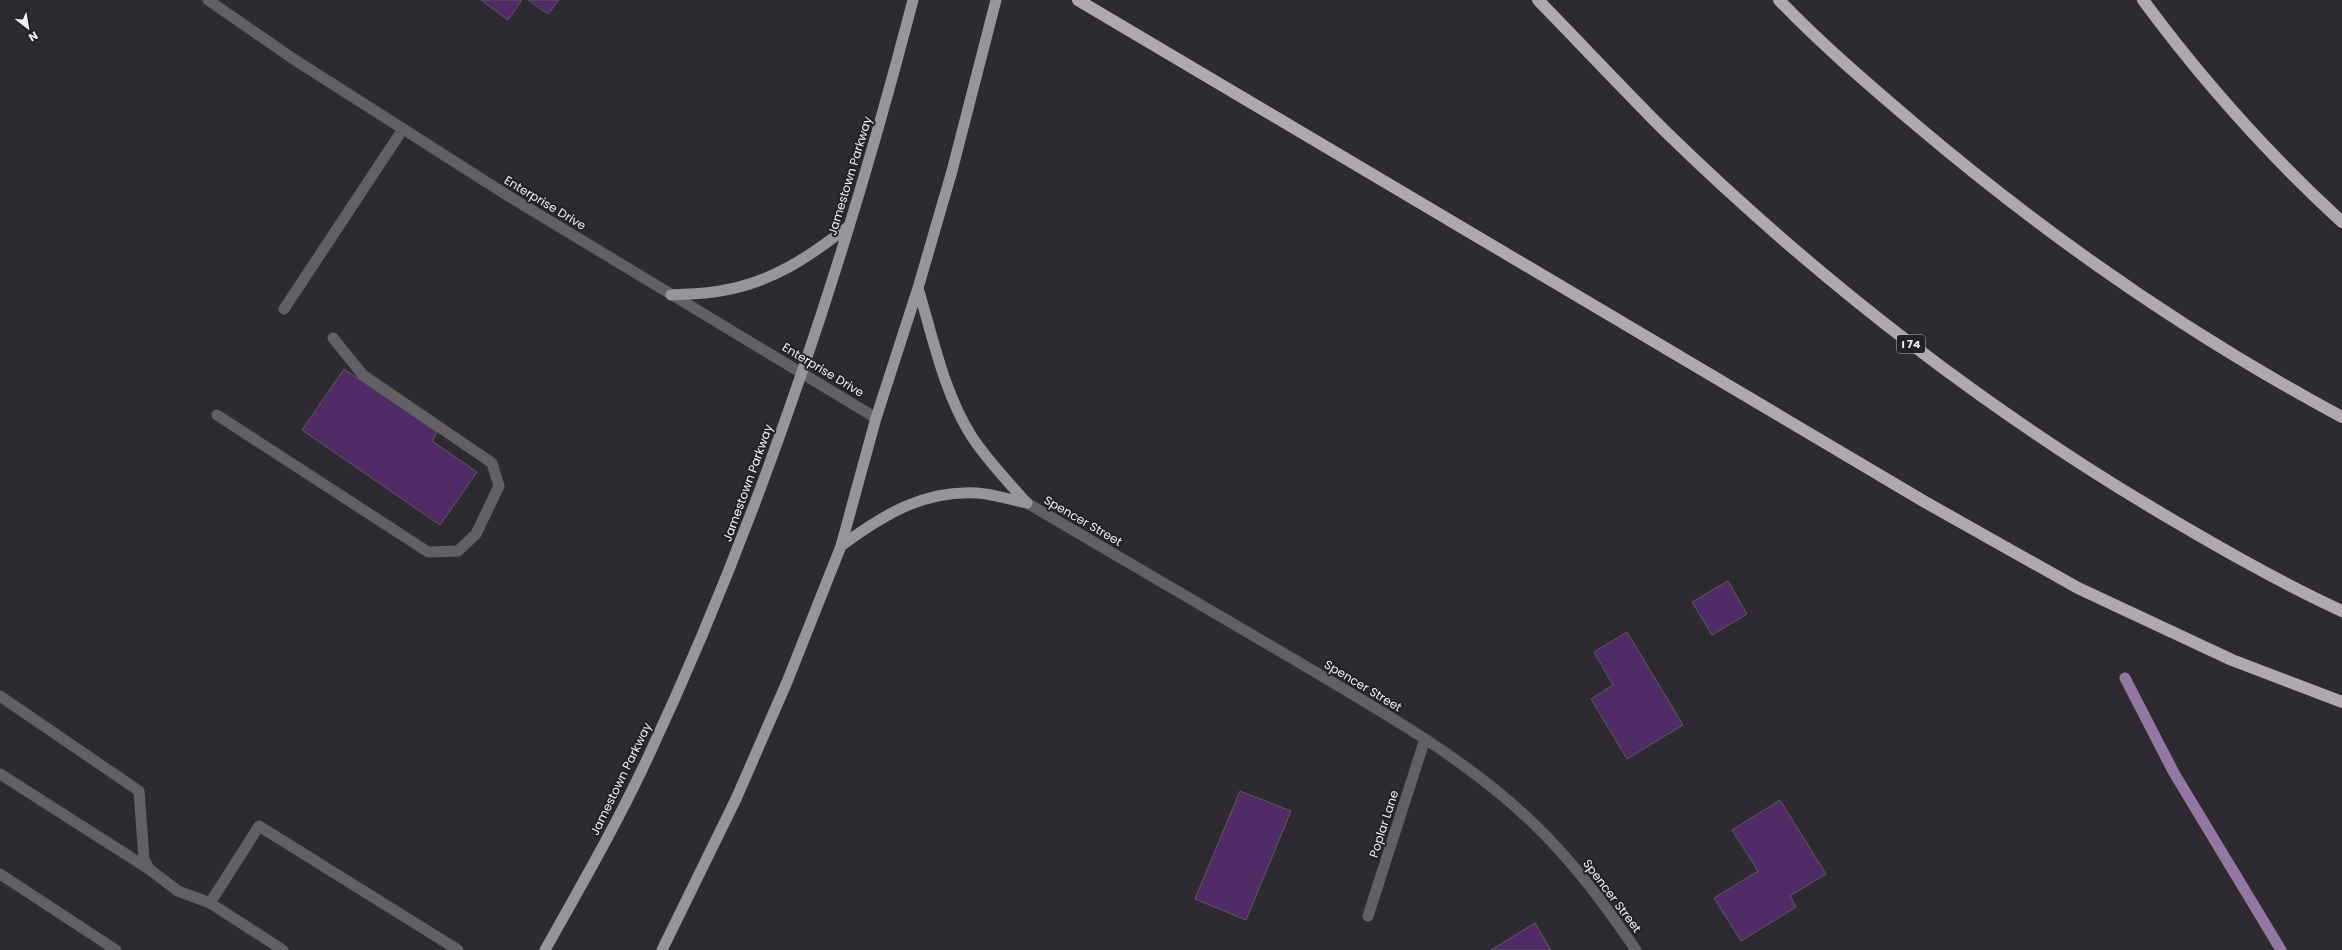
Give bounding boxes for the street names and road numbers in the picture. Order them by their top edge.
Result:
street label: Jamestown Parkway [823,114,876,238]
street label: Enterprise Drive [501,171,589,234]
road number: I 74 [1897,335,1925,353]
street label: Enterprise Drive [779,338,867,401]
street label: Jamestown Parkway [718,422,777,544]
street label: Spencer Street [1041,491,1126,550]
street label: Spencer Street [1321,656,1405,715]
street label: Jamestown Parkway [586,719,655,838]
street label: Poplar Lane [1365,788,1402,860]
street label: Spencer Street [1579,856,1646,936]

